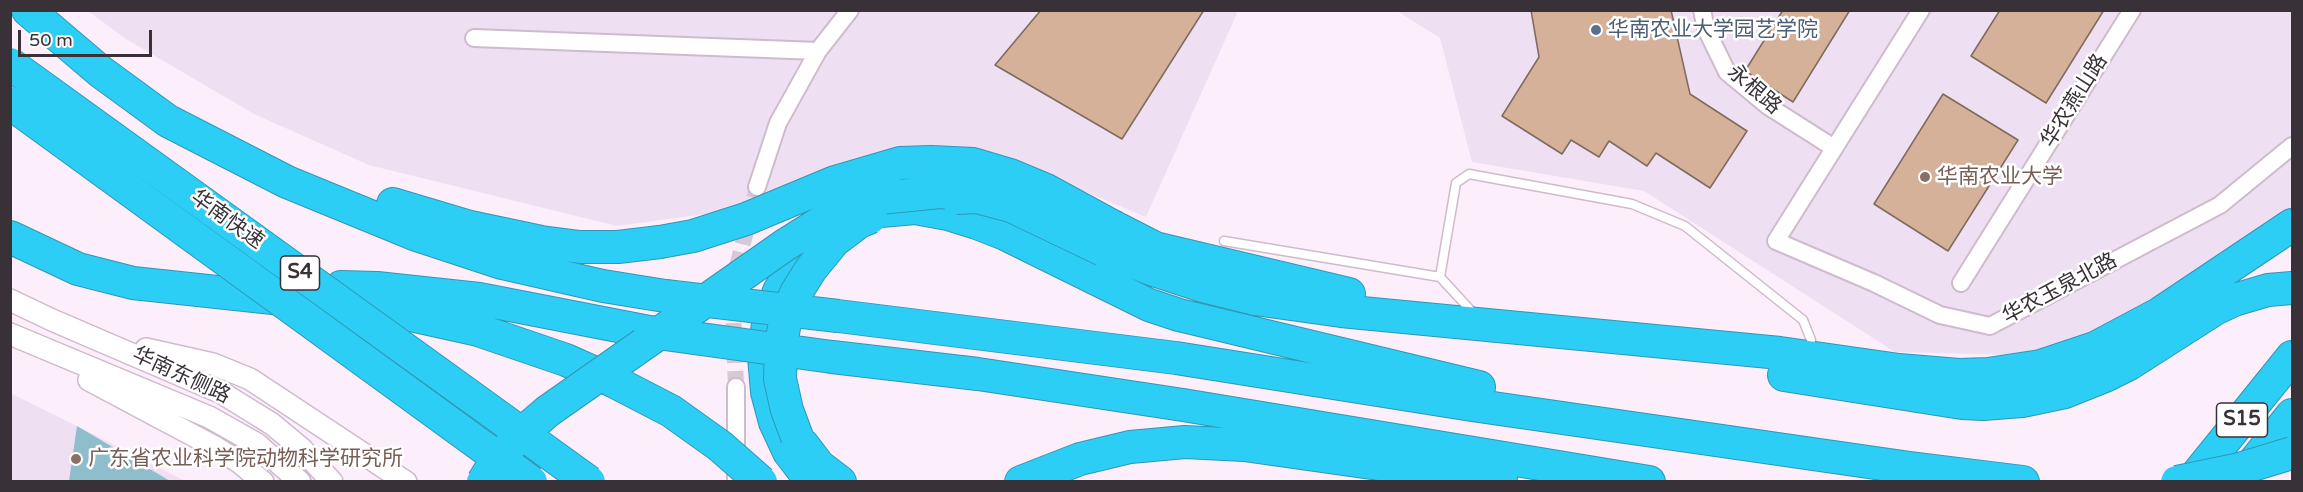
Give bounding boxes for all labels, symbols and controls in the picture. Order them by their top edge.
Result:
place label: 华南农业大学园艺学院 [1608,17,1818,43]
scale bar [21,18,154,56]
marker: 华南农业大学园艺学院 [1589,23,1603,37]
text: 50 m [29,29,73,51]
street label: 华农燕山路 [2036,50,2114,152]
street label: 永根路 [1722,60,1786,120]
place label: 华南农业大学 [1937,164,2063,190]
marker: 华南农业大学 [1918,170,1932,184]
street label: 华南快速 [186,185,268,255]
street label: 华农玉泉北路 [1998,248,2122,330]
road number: S4 [280,256,320,290]
street label: 华南东侧路 [128,342,234,410]
road number: S15 [2216,403,2268,437]
place label: 广东省农业科学院动物科学研究所 [88,446,403,472]
marker: 广东省农业科学院动物科学研究所 [69,452,83,466]

